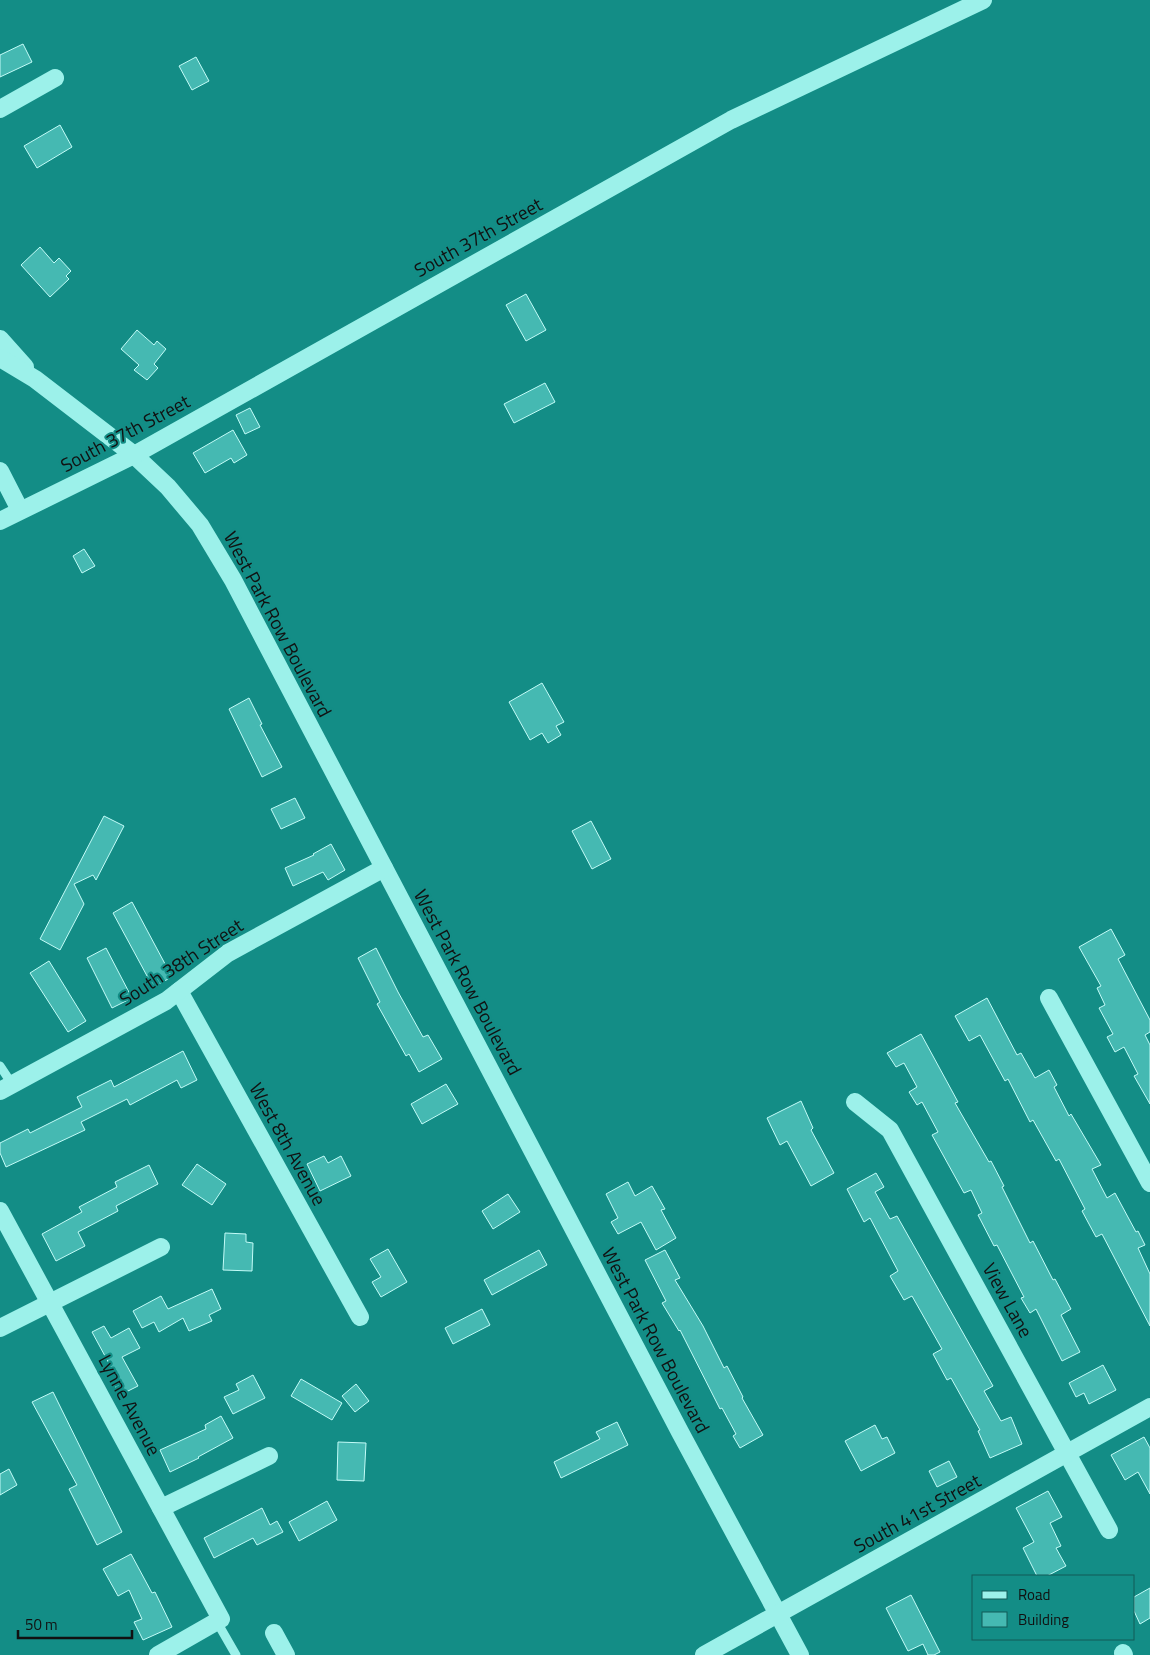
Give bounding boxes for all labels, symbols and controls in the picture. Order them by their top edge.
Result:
street label: South 37th Street [408,189,548,284]
street label: South 37th Street [55,386,195,479]
street label: West Park Row Boulevard [217,526,340,722]
street label: West Park Row Boulevard [407,884,530,1080]
street label: South 38th Street [113,910,249,1013]
street label: West 8th Avenue [243,1077,334,1211]
street label: West Park Row Boulevard [595,1242,718,1438]
street label: View Lane [976,1257,1041,1343]
street label: Lynne Avenue [92,1349,169,1461]
street label: South 41st Street [848,1465,986,1560]
legend [972,1575,1135,1640]
text: Road [1018,1583,1050,1606]
scale bar [18,1608,131,1640]
text: Building [1018,1608,1069,1631]
text: 50 m [25,1613,58,1636]

